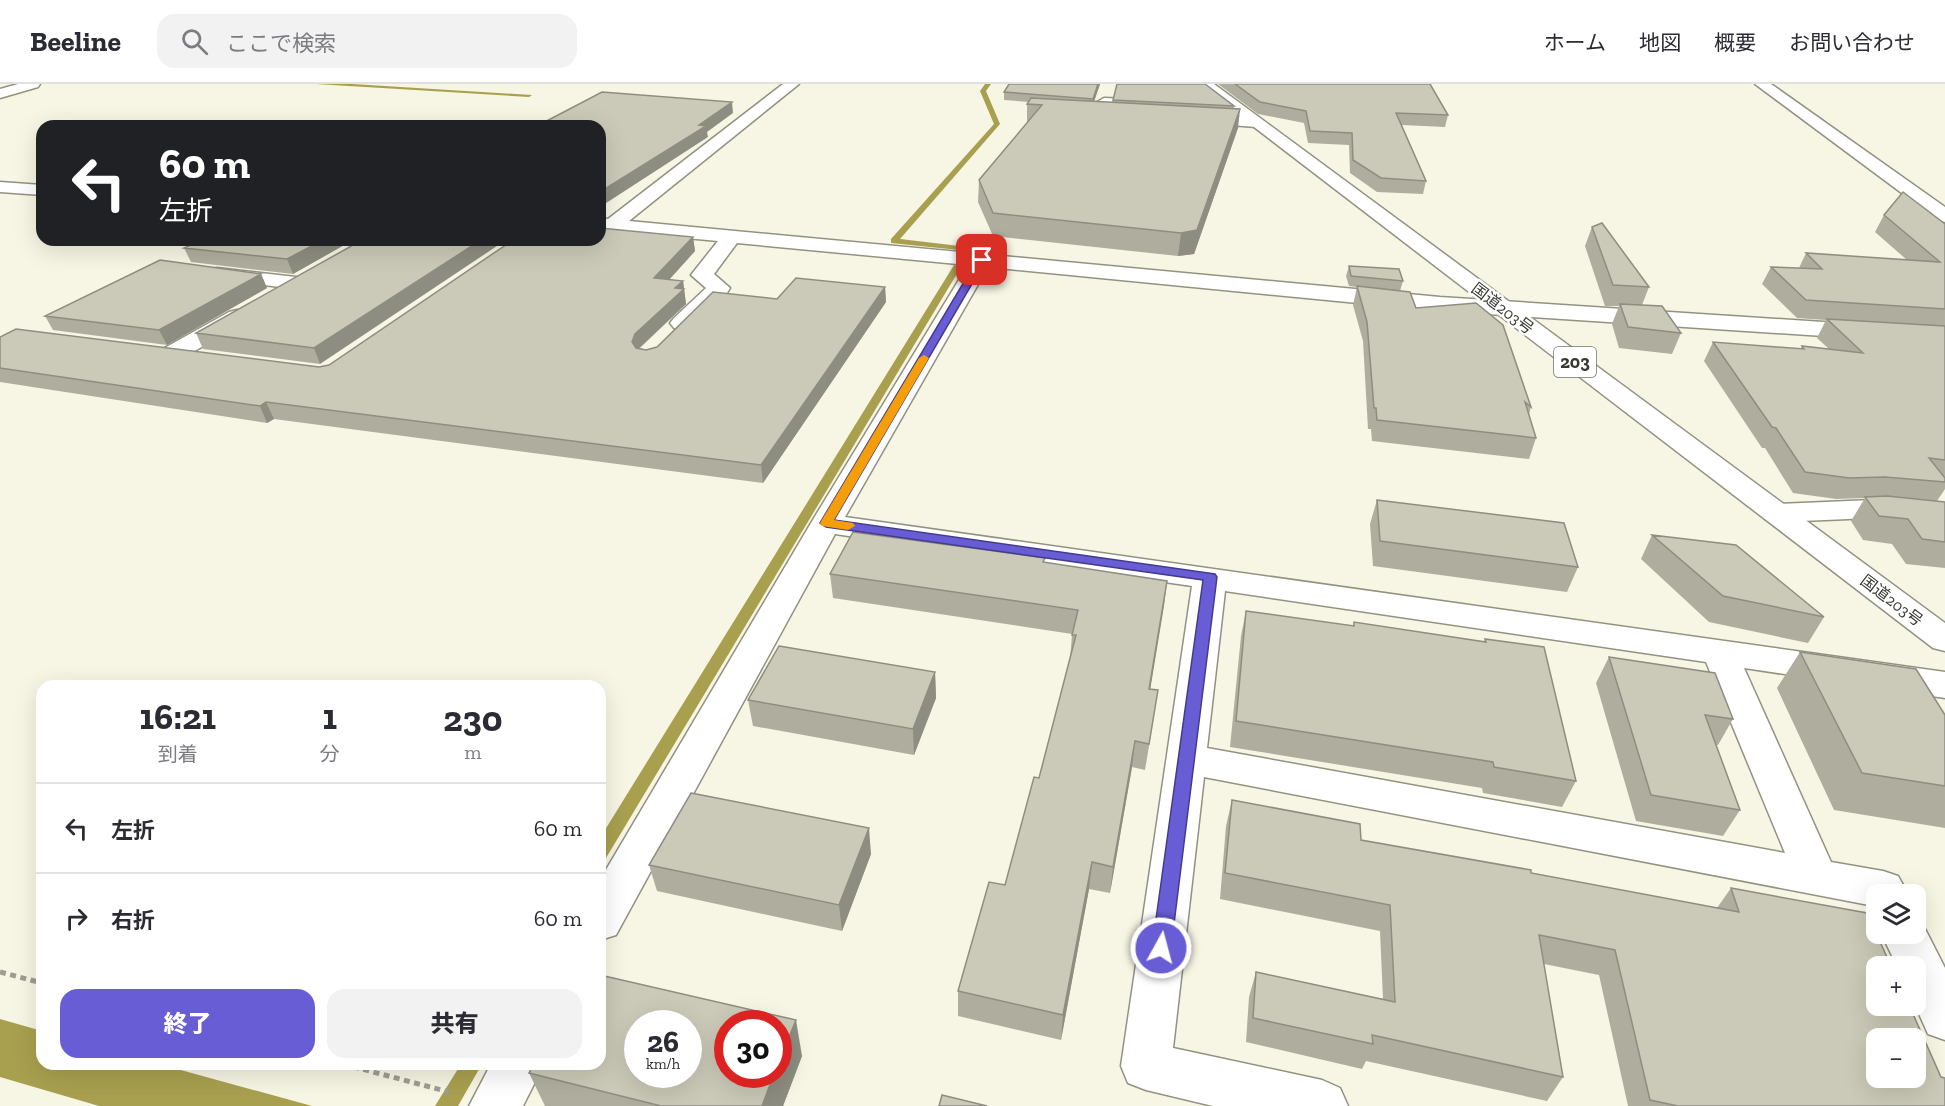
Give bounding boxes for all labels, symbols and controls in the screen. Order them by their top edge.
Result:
search box [157,14,577,68]
text: Beeline [30,25,121,58]
icon: search [178,25,211,58]
text: ここで検索 [226,30,336,57]
text: ホーム [1544,30,1606,55]
text: 地図 [1639,30,1681,55]
text: 概要 [1714,30,1756,55]
text: お問い合わせ [1789,30,1915,55]
text: 60 m [159,138,250,189]
icon: left [60,144,138,222]
text: 左折 [159,195,213,227]
pin [956,234,1007,285]
icon: arrive [965,243,998,276]
street label: 国道203号 [1468,279,1538,338]
road number: 203 [1554,347,1596,377]
street label: 国道203号 [1857,571,1927,630]
text: 16:21 [140,695,216,738]
text: 1 [322,695,337,738]
text: 230 [443,697,502,740]
text: m [464,740,481,764]
text: 到着 [158,742,198,766]
text: 分 [320,742,340,766]
icon: left [60,812,93,845]
text: 60 m [534,815,582,842]
text: 左折 [111,817,155,844]
map controls [1866,884,1926,1088]
button: layers [1866,884,1926,944]
icon: right [60,902,93,935]
text: 60 m [534,905,582,932]
text: 右折 [111,907,155,934]
position arrow [1129,916,1193,980]
button: + [1866,956,1926,1016]
button: 終了 [60,989,315,1058]
button: 共有 [327,989,582,1058]
speed limit sign: 30 [714,1010,792,1088]
text: 26 [647,1024,679,1060]
button: − [1866,1028,1926,1088]
text: km/h [646,1055,680,1073]

